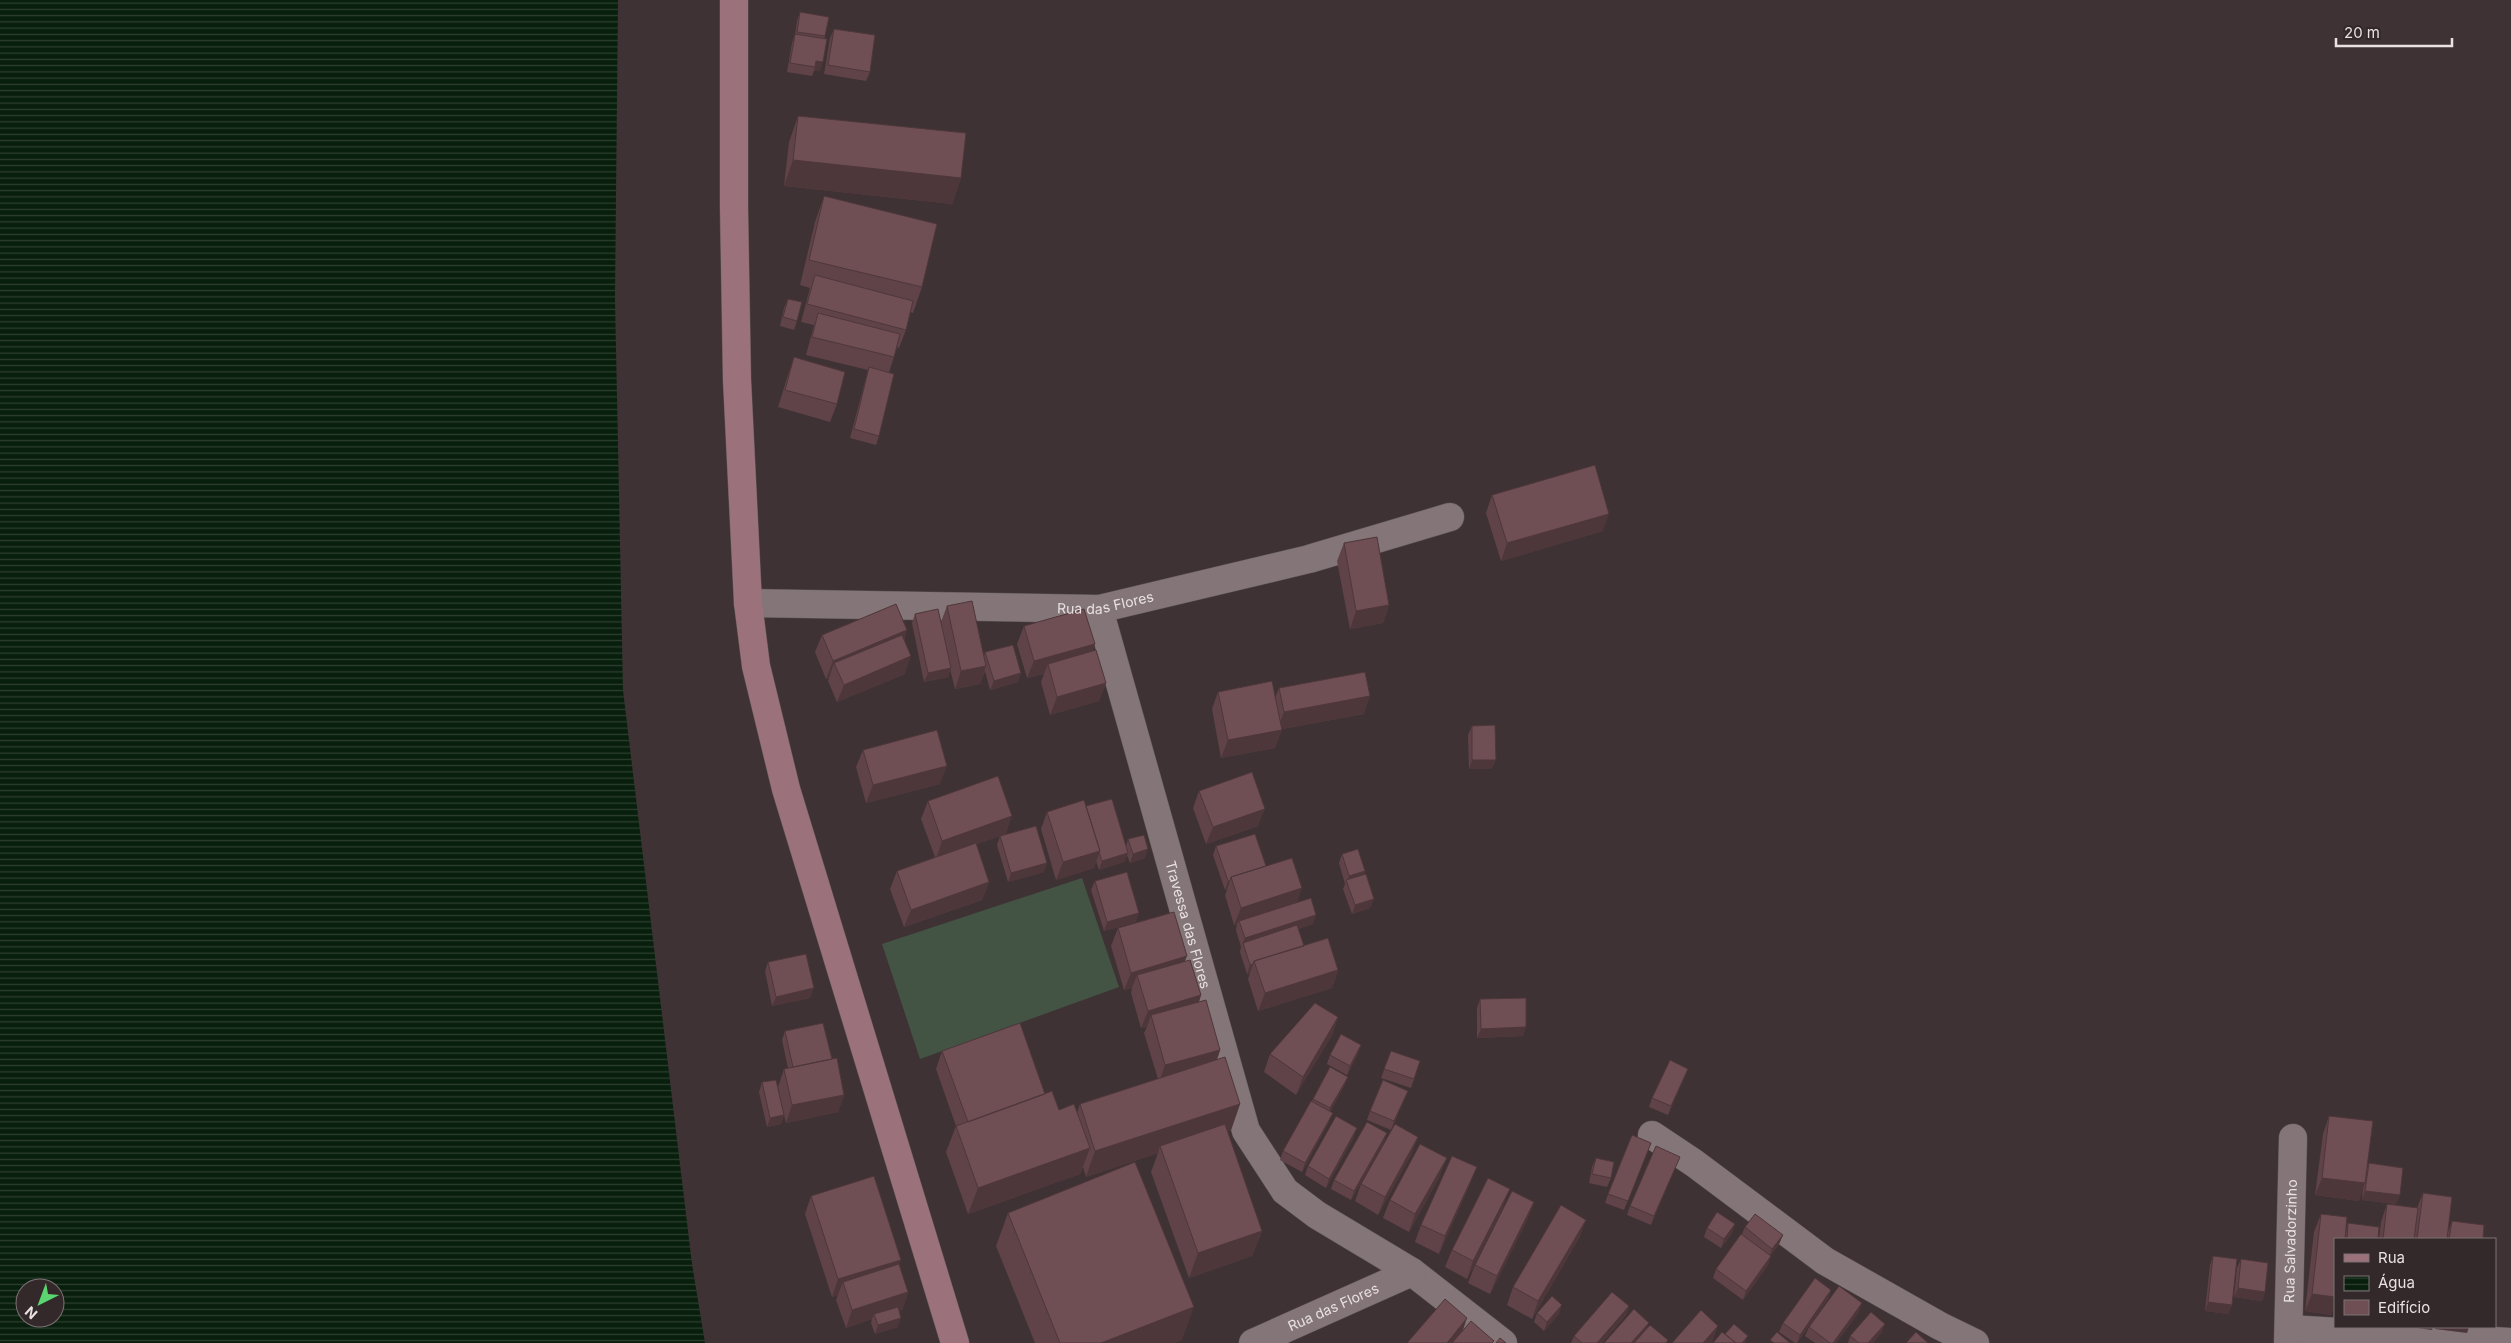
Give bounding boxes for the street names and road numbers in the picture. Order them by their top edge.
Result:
street label: Rua das Flores [1057,587,1155,617]
street label: Travessa das Flores [1162,859,1214,990]
street label: Rua Salvadorzinho [2280,1179,2300,1303]
street label: Rua das Flores [1285,1279,1381,1334]

